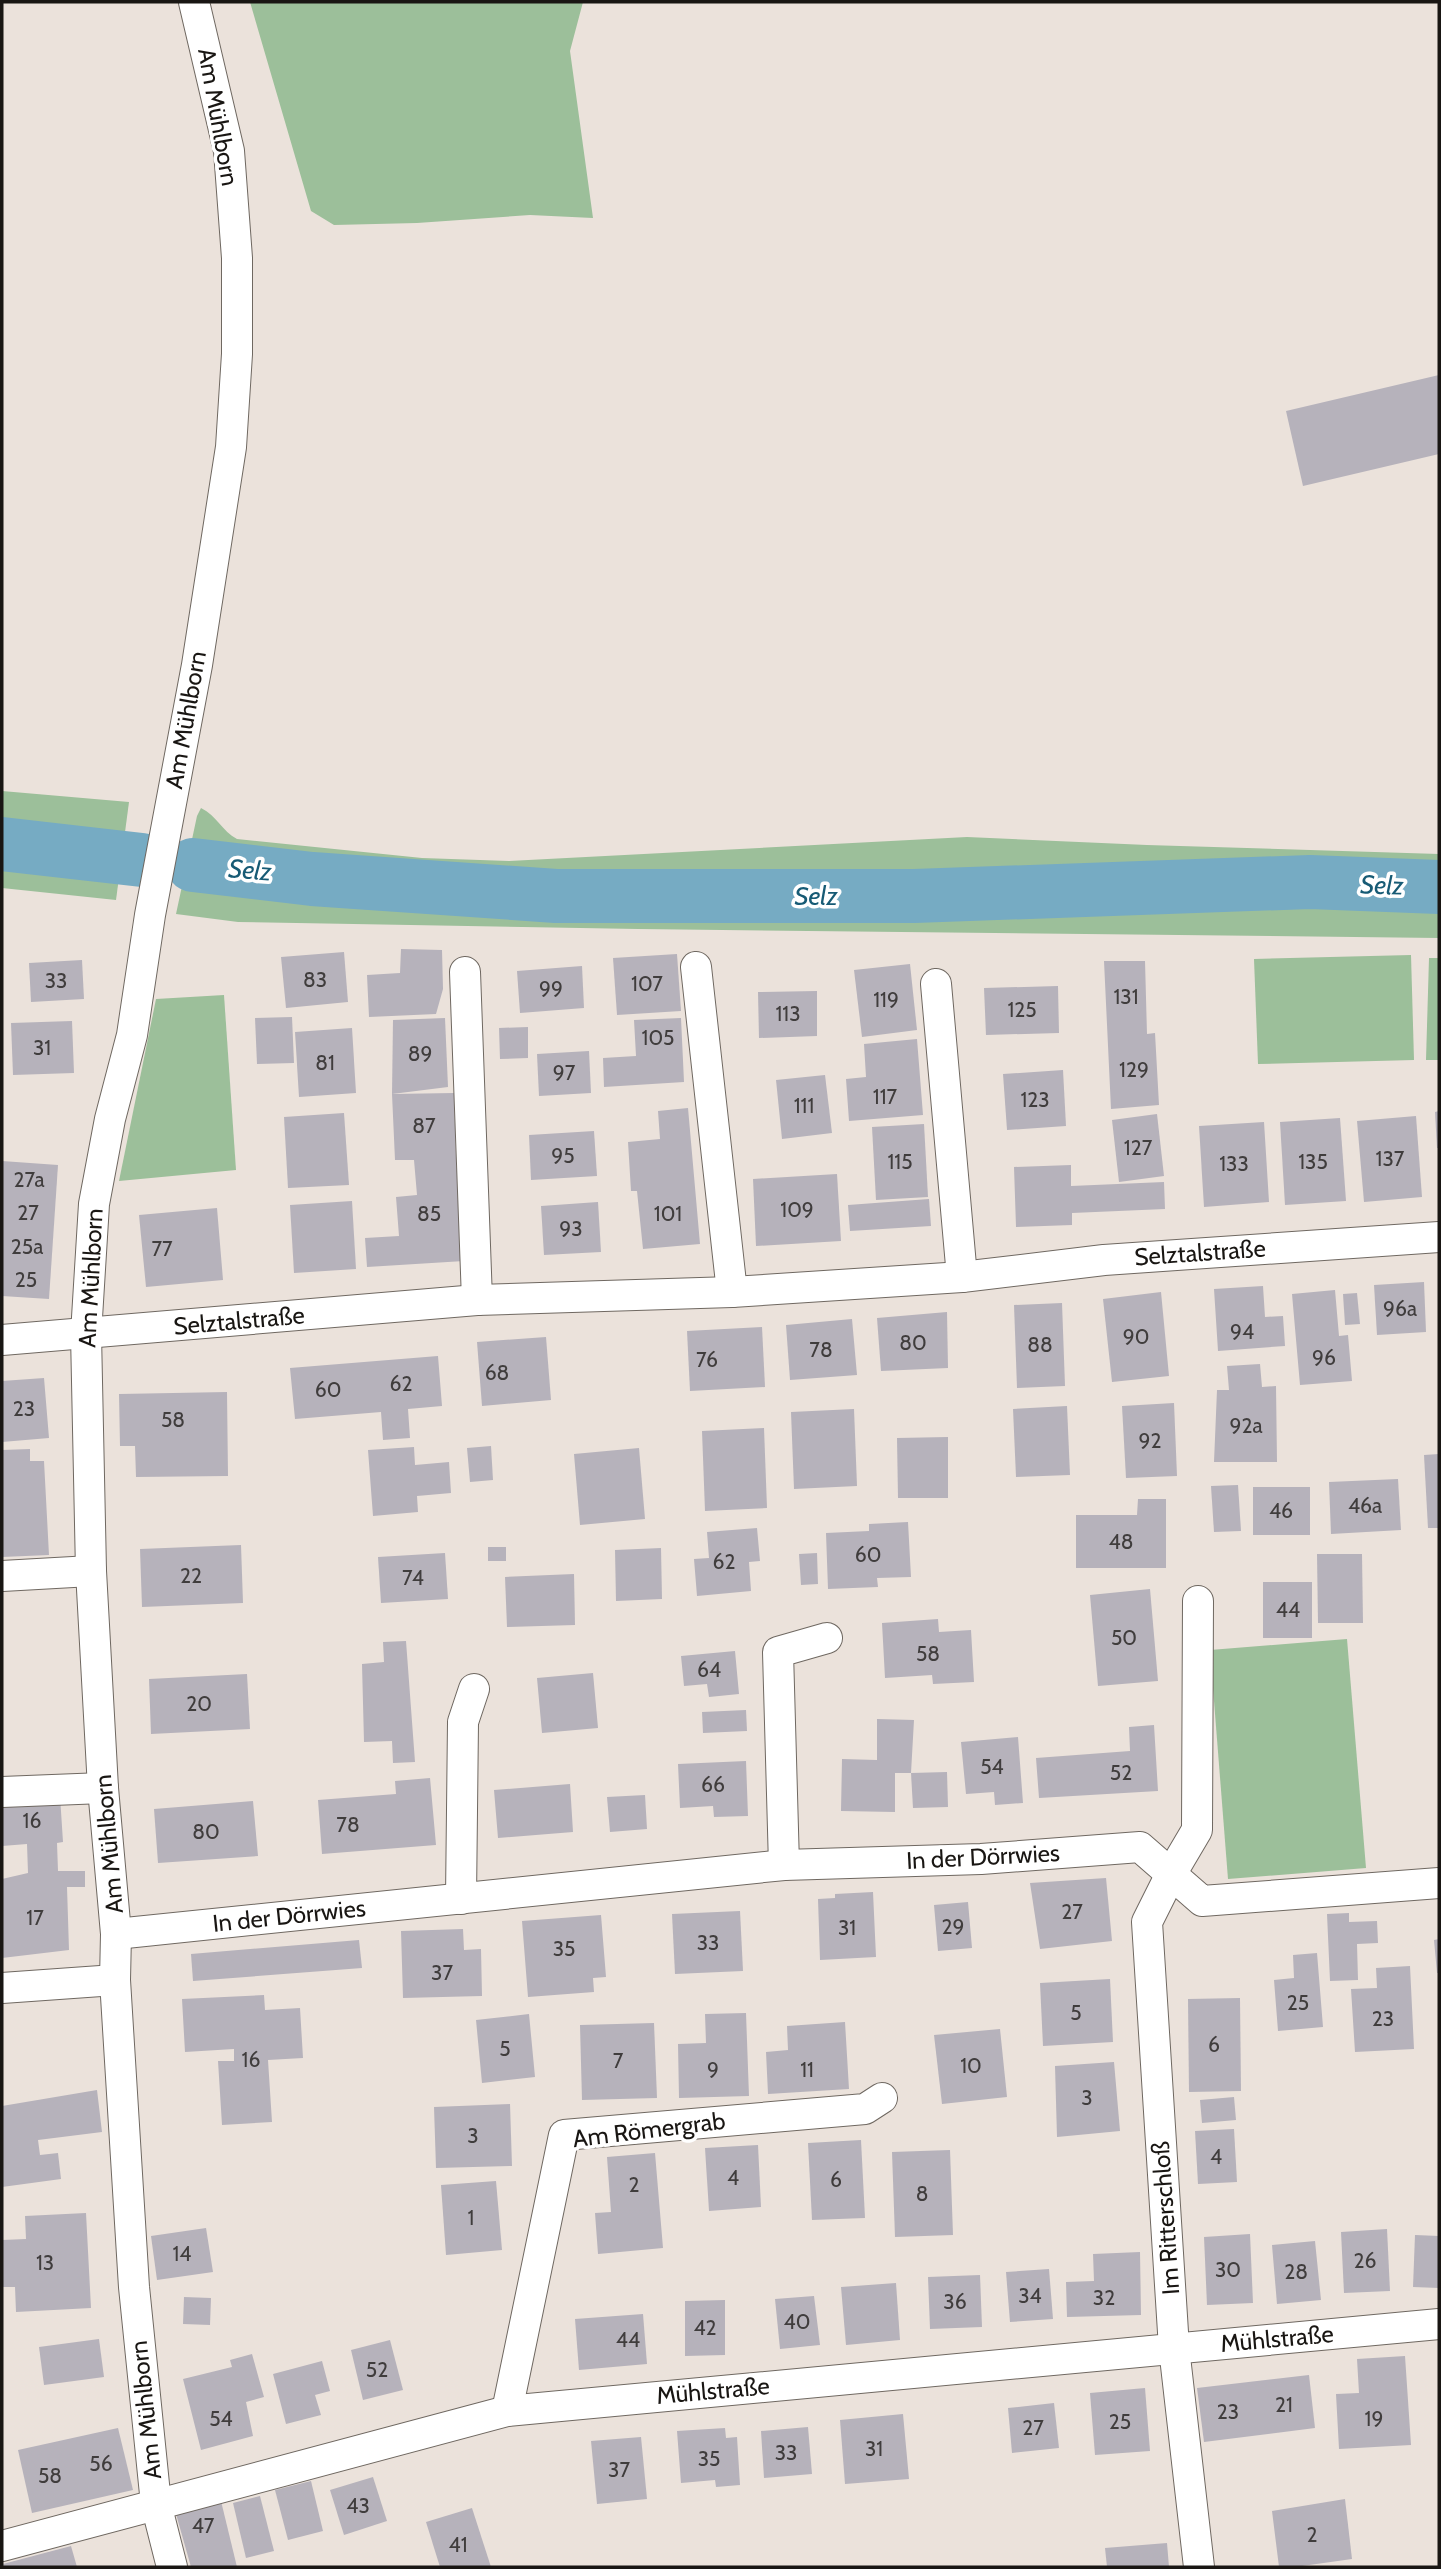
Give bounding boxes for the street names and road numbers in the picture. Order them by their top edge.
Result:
street label: Am Mühlborn [192,46,245,188]
street label: Am Mühlborn [159,649,212,791]
street label: Am Mühlborn [72,1208,109,1348]
street label: Selztalstraße [1133,1233,1267,1272]
street label: Selztalstraße [172,1300,306,1341]
street label: Am Mühlborn [88,1773,129,1915]
street label: In der Dörrwies [905,1838,1061,1875]
street label: In der Dörrwies [211,1893,367,1938]
street label: Am Römergrab [571,2106,727,2153]
street label: Im Ritterschloß [1146,2140,1185,2296]
street label: Mühlstraße [1219,2319,1335,2358]
street label: Am Mühlborn [124,2339,167,2481]
street label: Mühlstraße [655,2371,771,2410]

